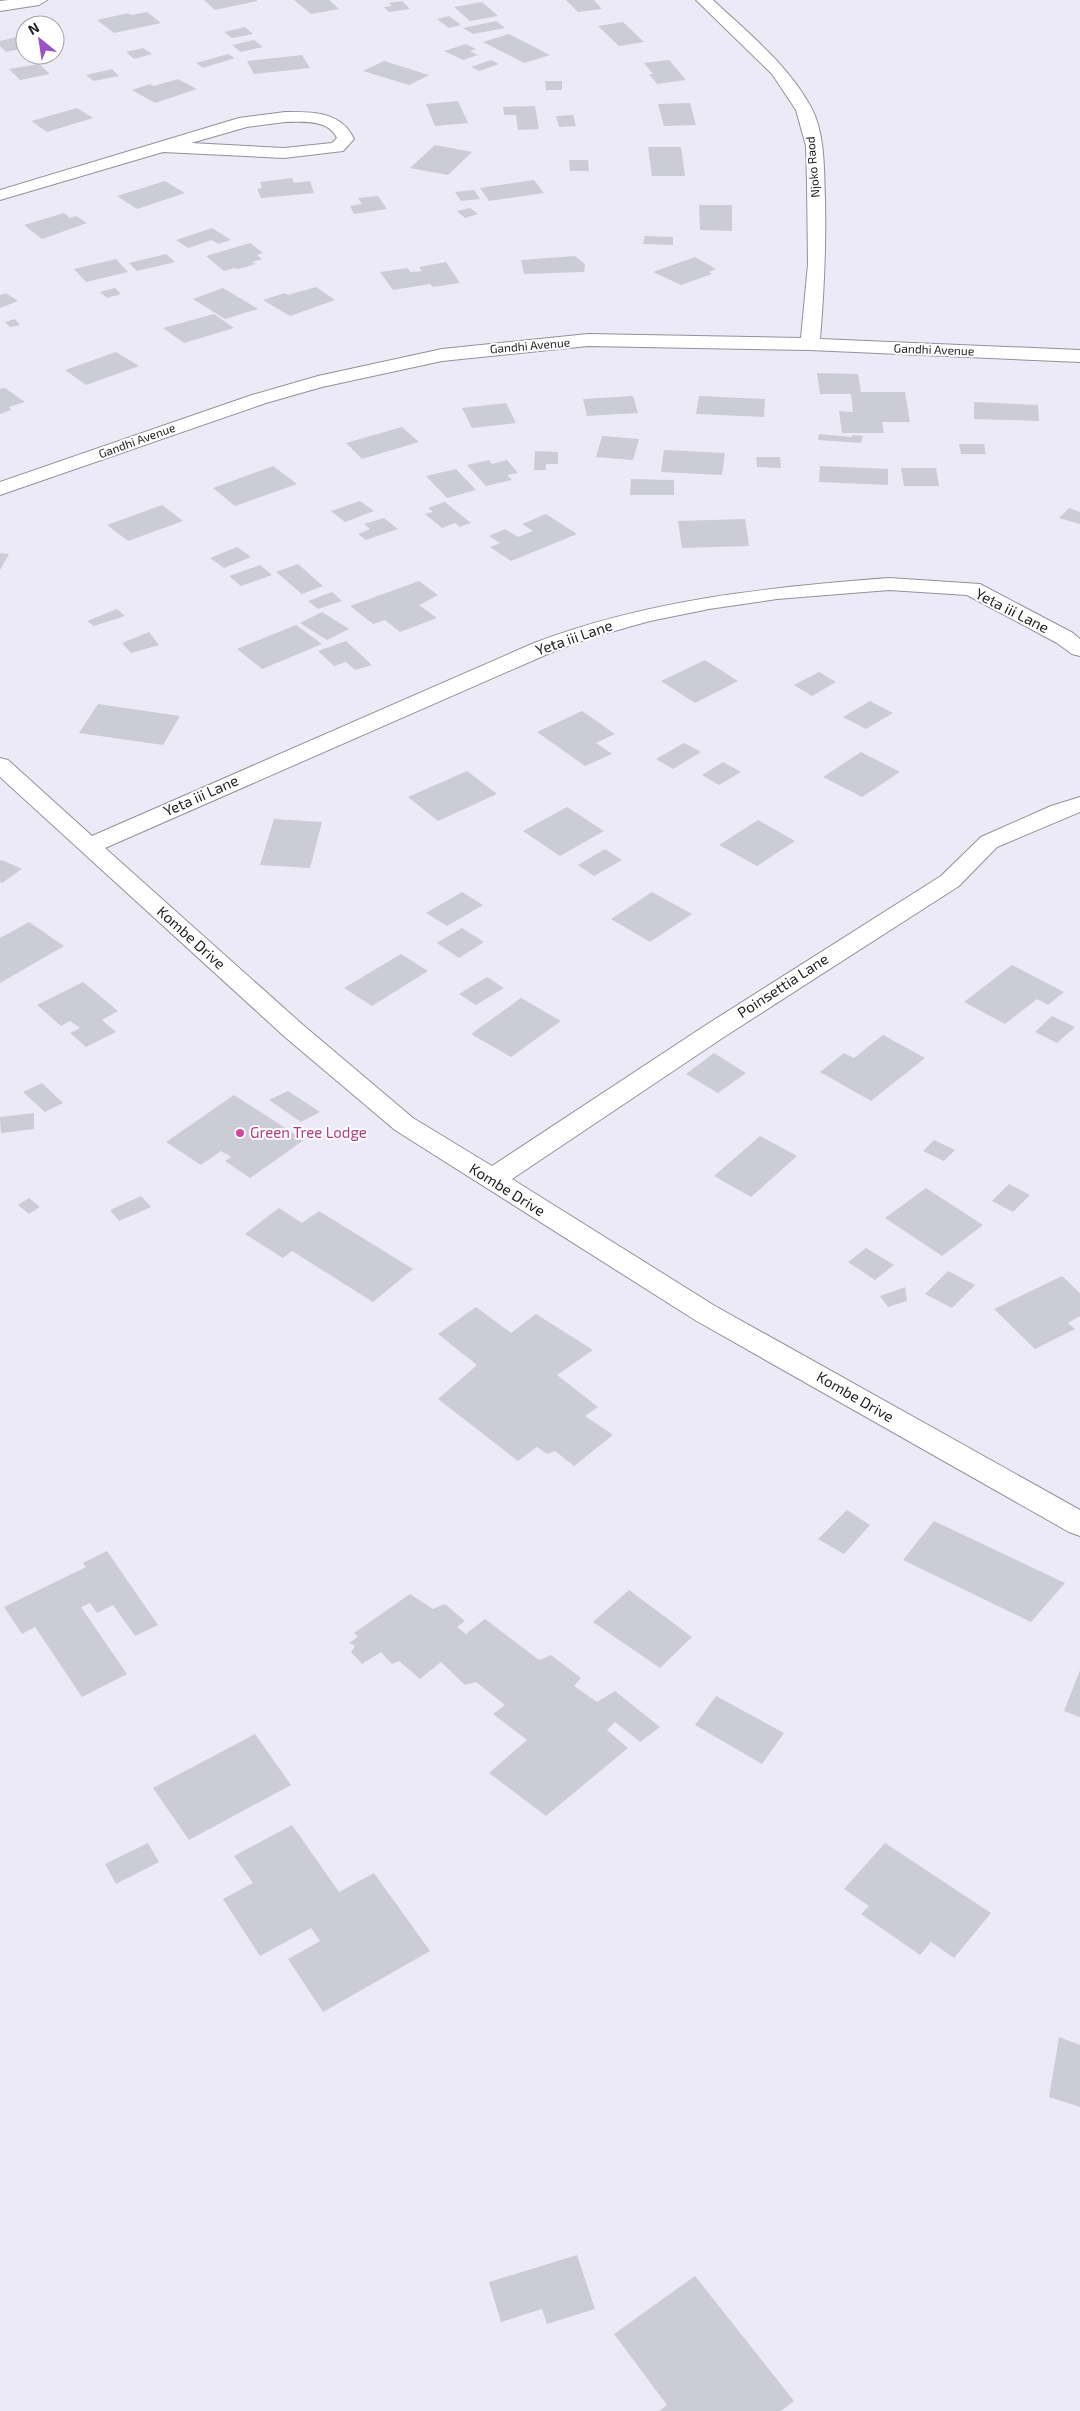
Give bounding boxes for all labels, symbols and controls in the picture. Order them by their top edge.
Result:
north arrow [15,15,65,65]
text: N [25,18,42,38]
street label: Njoko Raod [802,136,823,198]
street label: Gandhi Avenue [489,335,571,355]
street label: Gandhi Avenue [894,341,975,357]
street label: Gandhi Avenue [96,420,177,460]
street label: Yeta iii Lane [973,584,1052,636]
street label: Yeta iii Lane [533,616,614,659]
street label: Yeta iii Lane [160,771,241,820]
street label: Kombe Drive [154,902,230,973]
street label: Poinsettia Lane [734,949,831,1021]
place label: Green Tree Lodge [250,1123,367,1141]
marker: Green Tree Lodge [234,1127,246,1139]
street label: Kombe Drive [466,1159,549,1220]
street label: Kombe Drive [814,1367,897,1425]

